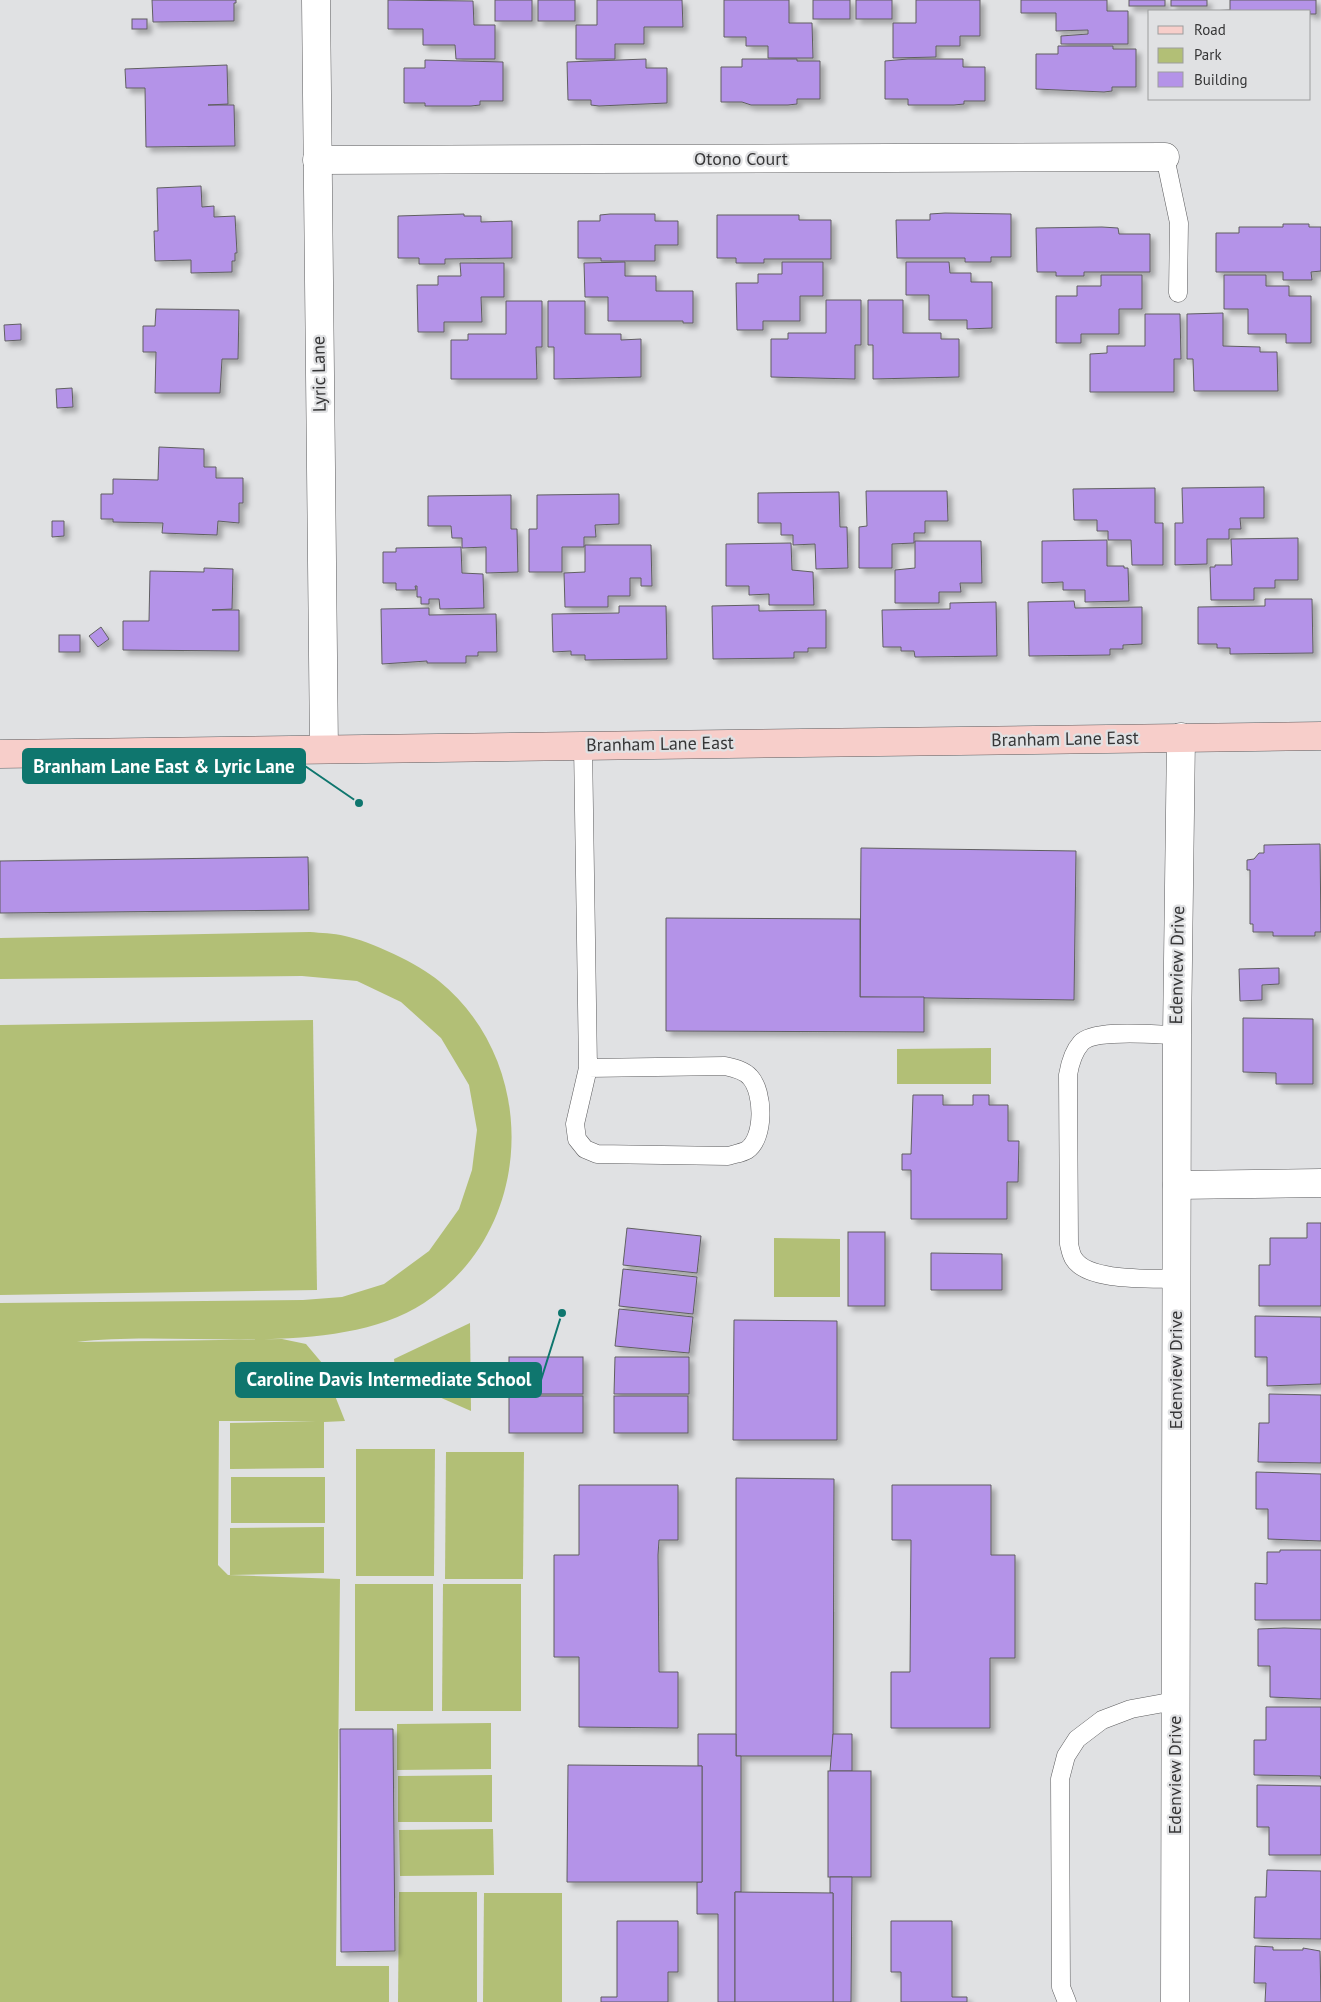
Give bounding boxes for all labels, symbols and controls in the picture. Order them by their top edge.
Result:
legend [1148,10,1311,100]
text: Road [1194,20,1226,39]
text: Park [1194,45,1222,64]
text: Building [1194,70,1248,89]
street label: Otono Court [694,147,788,170]
street label: Lyric Lane [306,336,331,412]
street label: Branham Lane East [991,726,1139,751]
street label: Branham Lane East [586,731,734,756]
callout: Branham Lane East & Lyric Lane [23,749,305,783]
text: Branham Lane East & Lyric Lane [33,754,295,778]
street label: Edenview Drive [1164,905,1189,1025]
street label: Edenview Drive [1164,1311,1187,1429]
callout: Caroline Davis Intermediate School [236,1363,541,1397]
text: Caroline Davis Intermediate School [247,1367,532,1391]
street label: Edenview Drive [1163,1716,1186,1834]

